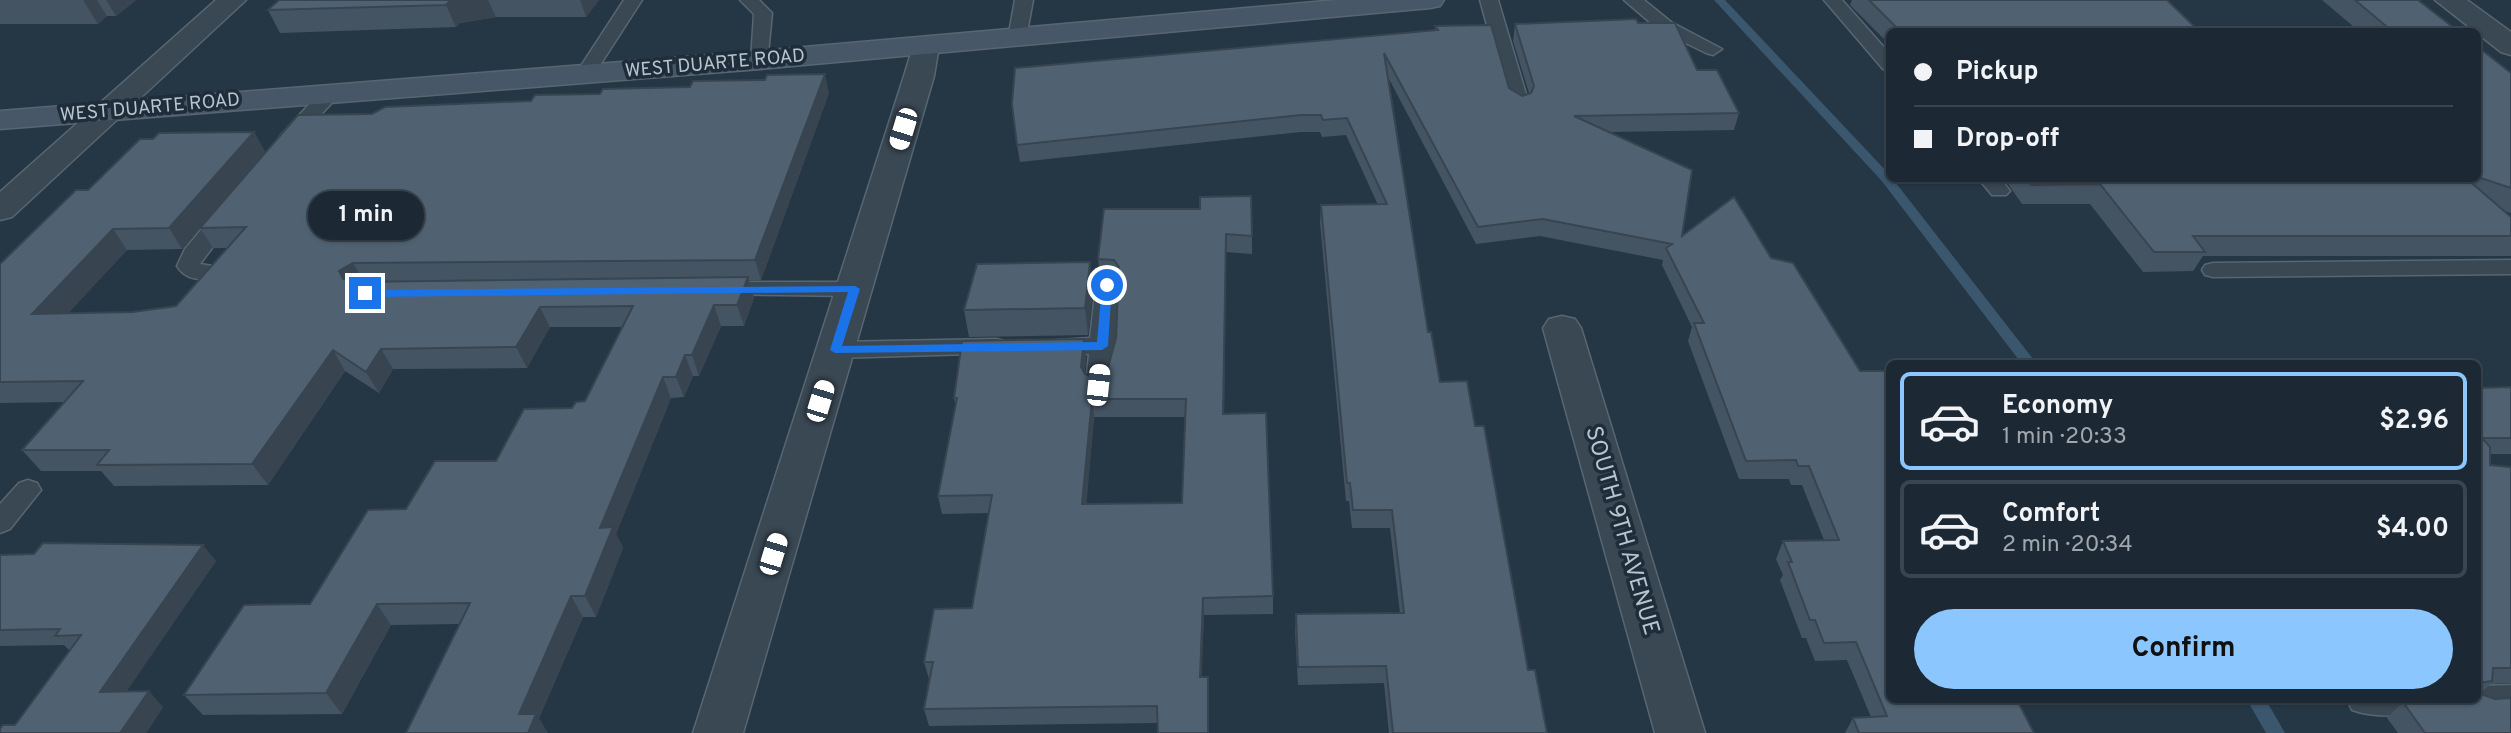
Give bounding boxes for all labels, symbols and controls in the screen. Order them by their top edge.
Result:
street label: WEST DUARTE ROAD [624,44,806,84]
text: Pickup [1956,56,2039,89]
street label: WEST DUARTE ROAD [59,88,241,128]
car [887,106,920,152]
text: Drop-off [1956,123,2059,156]
callout: 1 min [307,191,423,240]
text: 1 min [338,201,394,230]
route start [1091,269,1123,301]
route end [349,277,381,309]
car [1086,363,1111,407]
car [804,378,837,424]
icon: car [1918,390,1981,453]
text: Economy [2002,390,2113,423]
text: $2.96 [2379,405,2449,438]
street label: SOUTH 9TH AVENUE [1577,423,1665,639]
text: 1 min · 20:33 [2002,423,2127,452]
icon: car [1918,498,1981,561]
text: Comfort [2002,498,2100,531]
text: $4.00 [2376,513,2449,546]
car [757,531,790,577]
text: 2 min · 20:34 [2002,531,2133,560]
button: Confirm [1914,609,2453,689]

